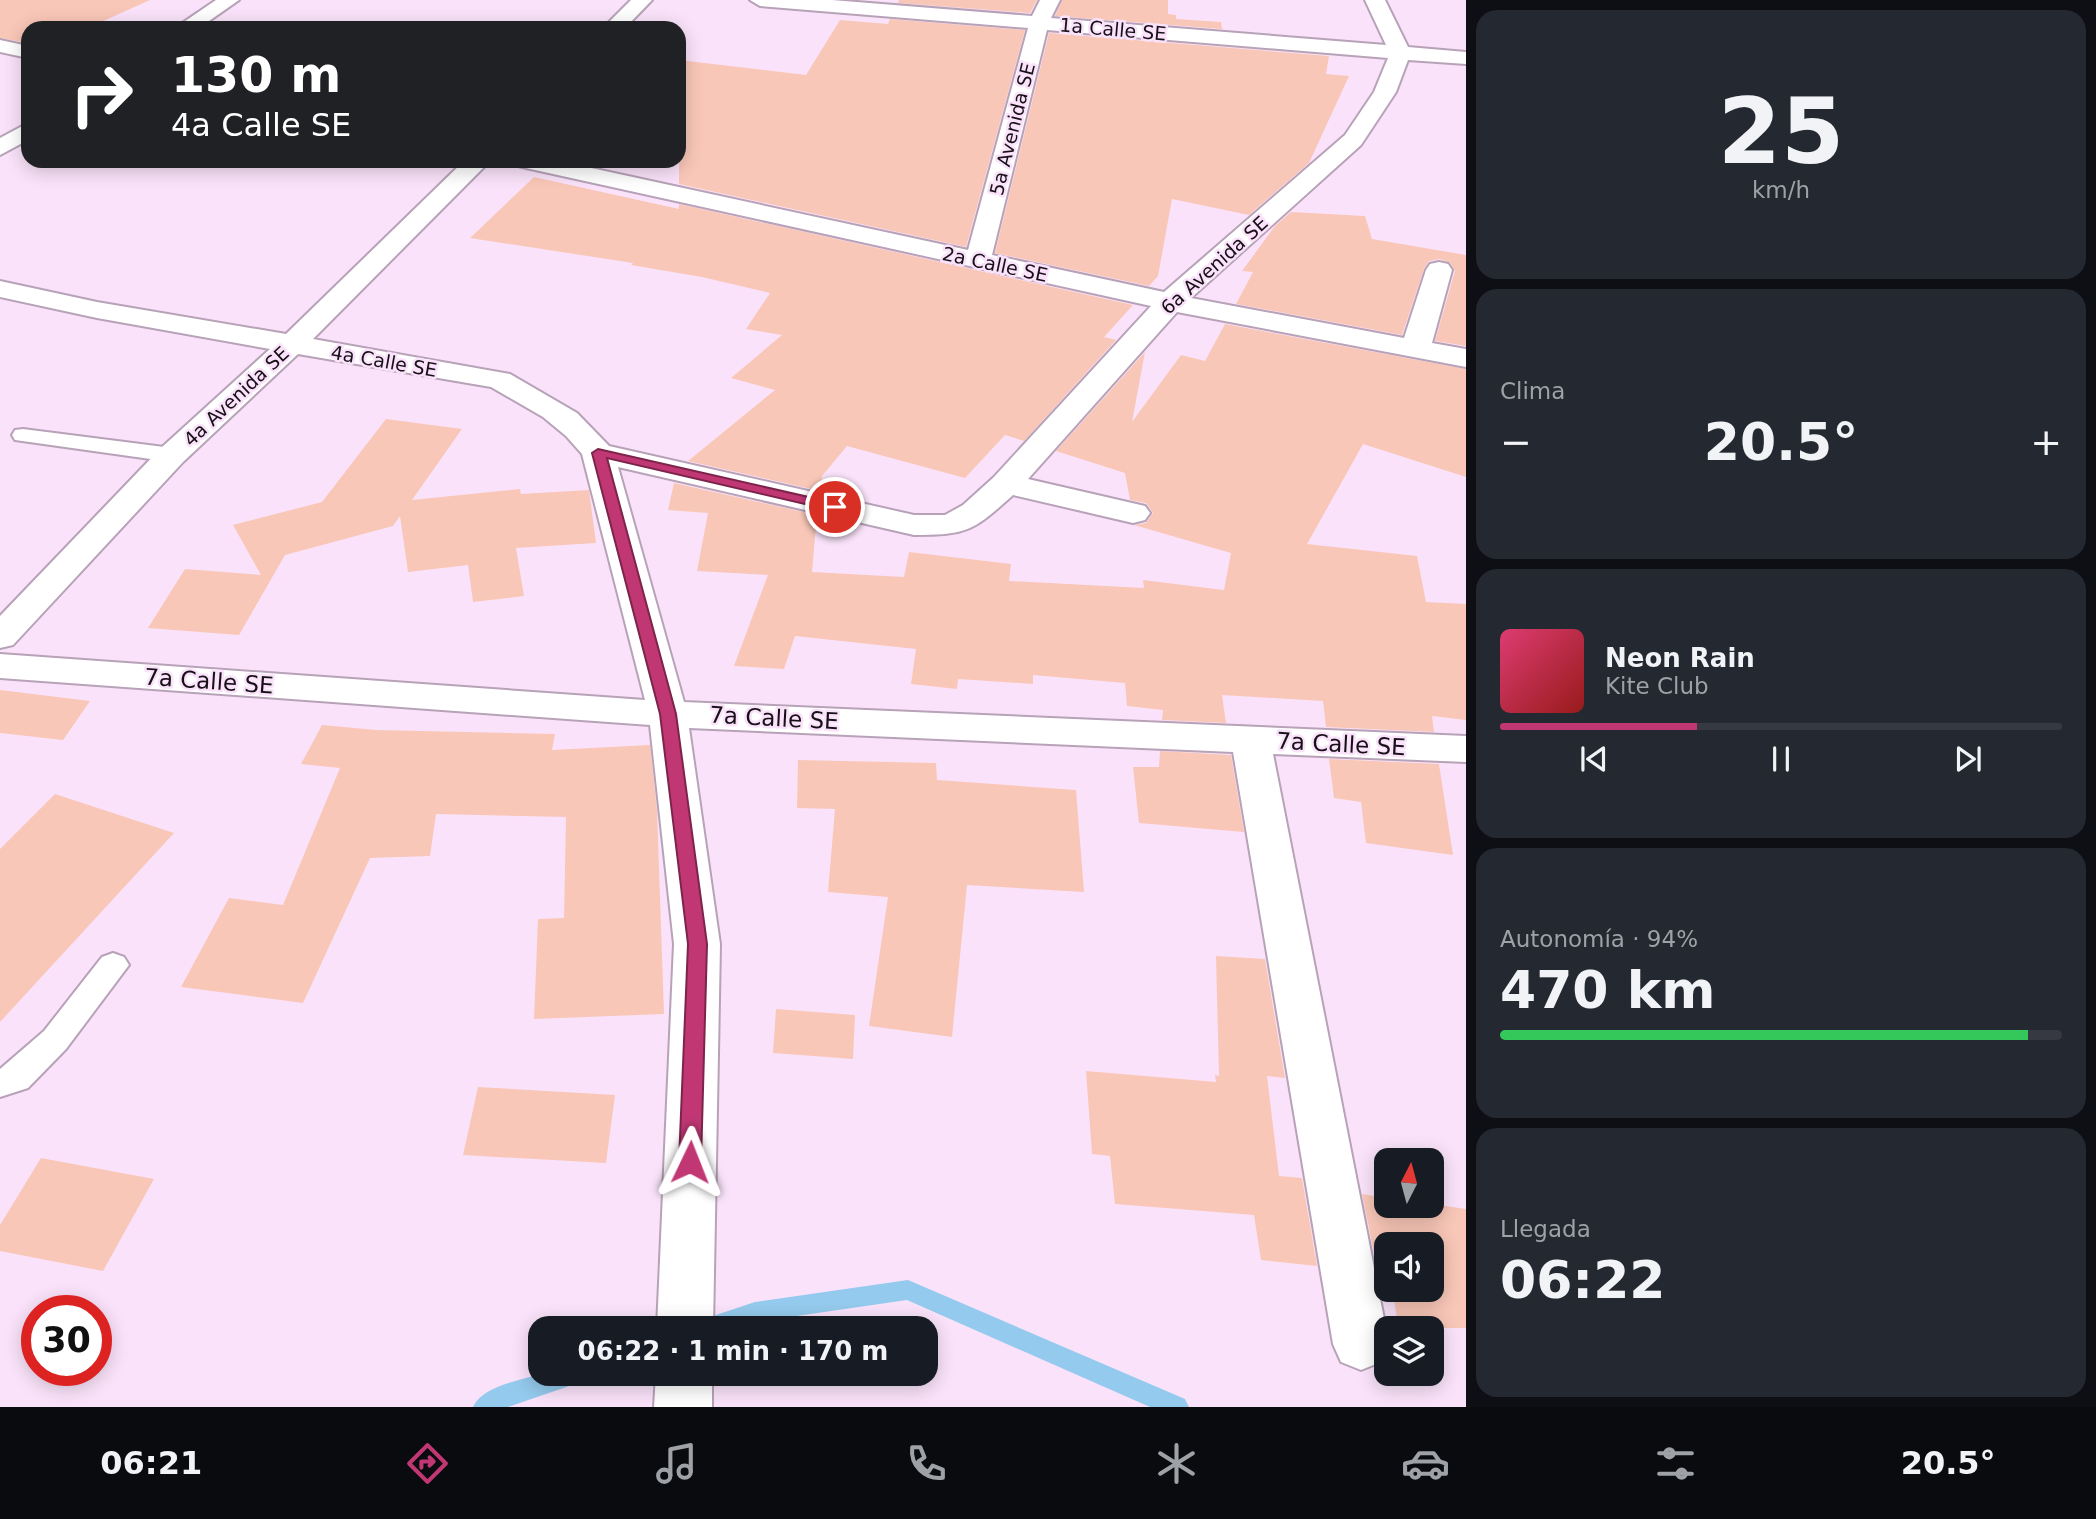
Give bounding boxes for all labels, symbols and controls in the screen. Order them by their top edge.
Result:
street label: 1a Calle SE [1059,13,1167,45]
text: 130 m [171,47,341,104]
icon: right [56,49,147,140]
street label: 5a Avenida SE [985,60,1039,198]
text: 25 [1718,79,1844,184]
text: 4a Calle SE [171,106,351,144]
text: km/h [1752,177,1810,203]
street label: 6a Avenida SE [1156,211,1272,319]
street label: 2a Calle SE [940,242,1050,286]
street label: 4a Calle SE [329,341,439,381]
street label: 4a Avenida SE [179,342,293,450]
text: Clima [1500,378,1565,404]
text: 20.5° [1704,412,1858,472]
text: − [1500,420,1532,464]
text: + [2030,420,2062,464]
pin [805,477,865,537]
icon: arrive [816,488,854,526]
text: Neon Rain [1605,643,1755,673]
street label: 7a Calle SE [143,664,275,698]
text: Kite Club [1605,673,1709,699]
street label: 7a Calle SE [709,702,839,734]
street label: 7a Calle SE [1276,728,1406,760]
icon: previous [1575,740,1613,778]
icon: pause [1762,740,1800,778]
icon: next [1949,740,1987,778]
text: Autonomía · 94% [1500,926,1698,952]
text: 470 km [1500,960,1715,1020]
position arrow [653,1125,727,1199]
north arrow [1374,1148,1444,1218]
map controls [1374,1148,1444,1386]
text: Llegada [1500,1216,1591,1242]
button: sound [1374,1232,1444,1302]
text: 06:22 [1500,1250,1666,1310]
speed limit sign: 30 [21,1295,112,1386]
button: layers [1374,1316,1444,1386]
text: 06:22 · 1 min · 170 m [578,1336,888,1366]
icon: directions [403,1439,452,1488]
icon: music [652,1439,701,1488]
icon: phone [902,1439,951,1488]
icon: climate [1152,1439,1201,1488]
icon: car [1401,1439,1450,1488]
icon: filters [1651,1439,1700,1488]
text: 06:21 [100,1444,202,1482]
text: 20.5° [1901,1444,1996,1482]

